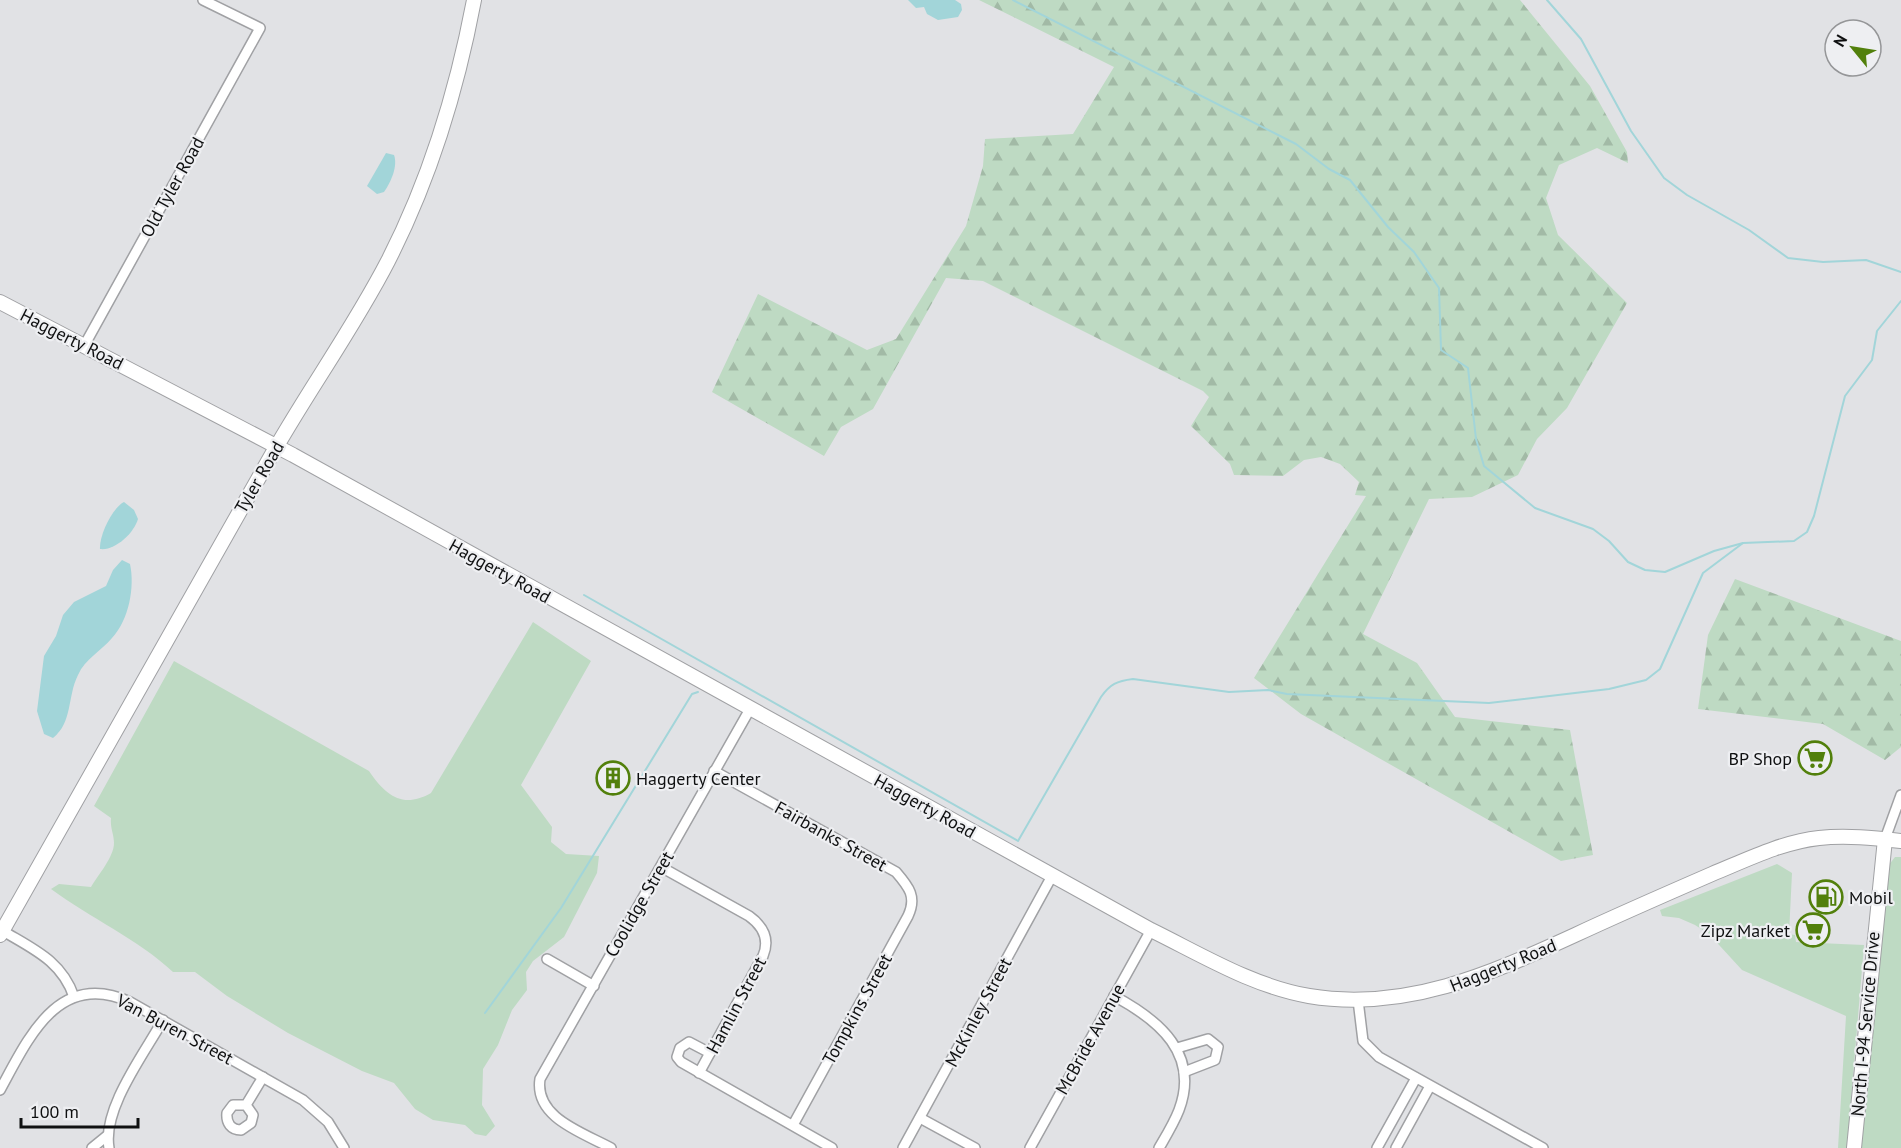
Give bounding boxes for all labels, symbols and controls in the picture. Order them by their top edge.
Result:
north arrow [1823,18,1883,78]
text: N [1829,31,1851,50]
street label: Old Tyler Road [135,133,209,241]
street label: Haggerty Road [16,303,128,375]
street label: Tyler Road [229,437,289,517]
street label: Haggerty Road [445,534,555,608]
supermarket icon: BP Shop [1797,740,1833,776]
place label: BP Shop [1729,747,1792,770]
building icon: Haggerty Center [595,760,631,796]
place label: Haggerty Center [636,767,761,790]
street label: Haggerty Road [870,769,980,843]
street label: Fairbanks Street [771,796,891,876]
street label: Coolidge Street [599,847,679,961]
fuel station icon: Mobil [1808,879,1844,915]
place label: Mobil [1849,886,1893,909]
supermarket icon: Zipz Market [1795,912,1831,948]
place label: Zipz Market [1701,919,1790,942]
street label: North I-94 Service Drive [1845,931,1885,1117]
street label: Haggerty Road [1446,933,1560,997]
street label: Tompkins Street [817,949,897,1069]
street label: Hamlin Street [701,953,771,1057]
street label: McKinley Street [940,953,1016,1071]
street label: McBride Avenue [1050,980,1130,1098]
street label: Van Buren Street [112,988,237,1069]
scale bar [21,1091,138,1129]
text: 100 m [30,1100,79,1123]

